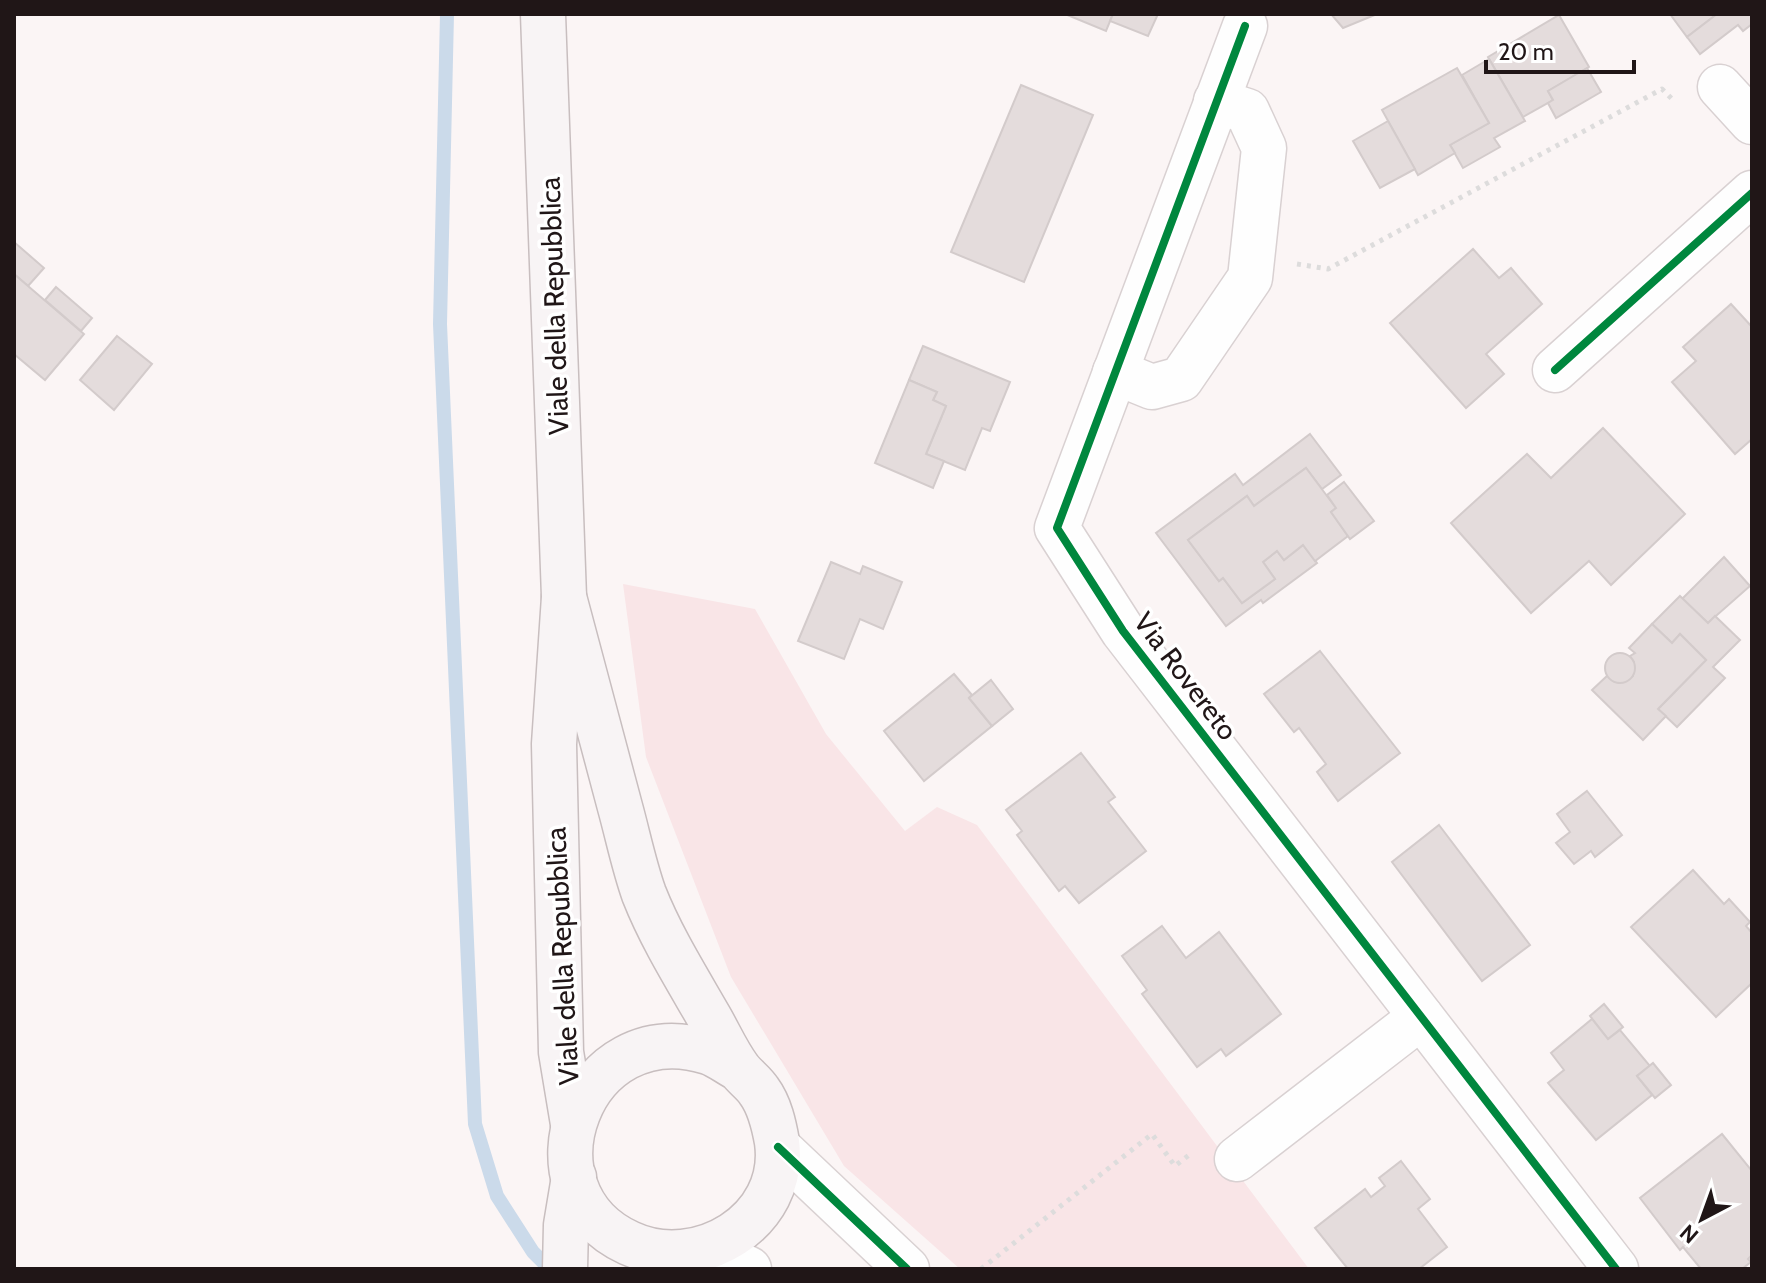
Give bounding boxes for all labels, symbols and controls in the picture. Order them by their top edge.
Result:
scale bar [1486,24,1634,74]
text: 20 m [1498,37,1554,66]
street label: Viale della Repubblica [532,176,575,436]
street label: Via Rovereto [1127,606,1245,746]
street label: Viale della Repubblica [538,826,586,1086]
north arrow [1662,1179,1742,1259]
text: N [1674,1218,1704,1249]

